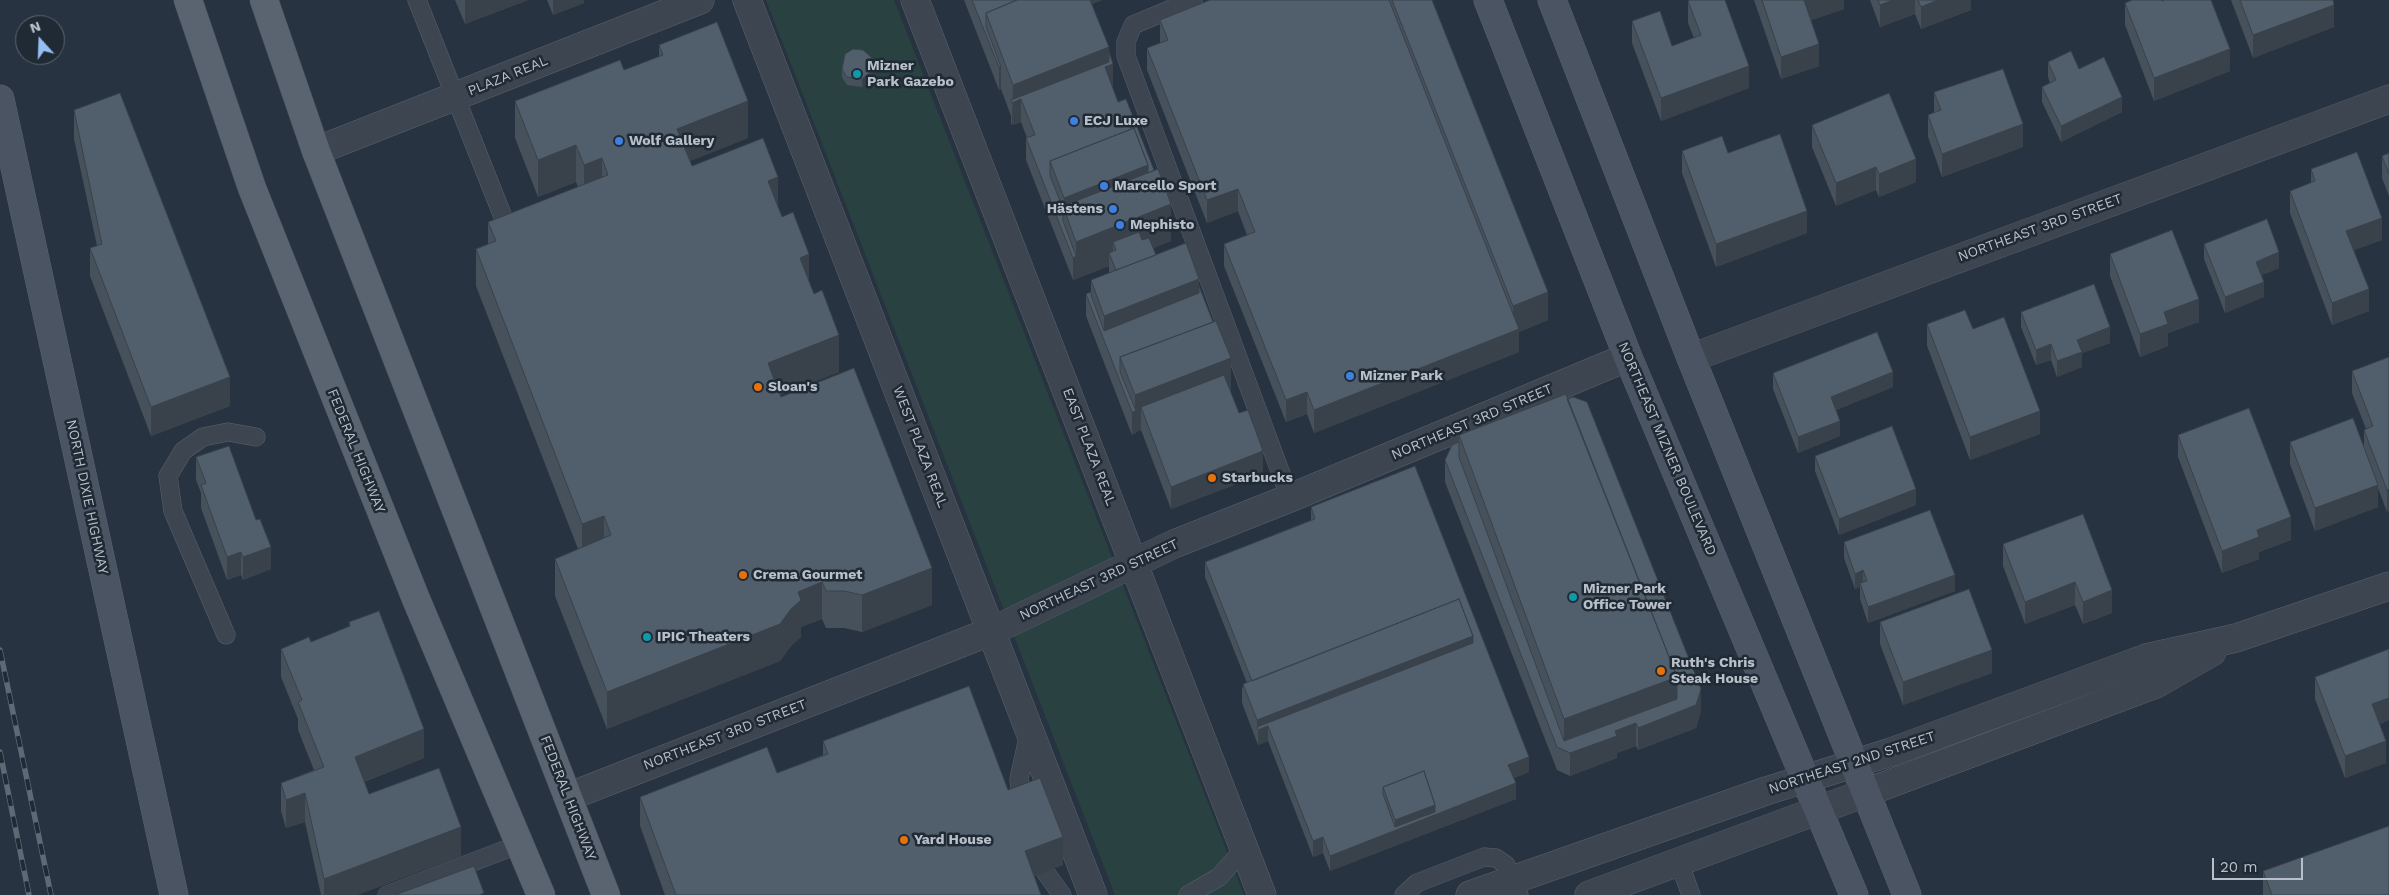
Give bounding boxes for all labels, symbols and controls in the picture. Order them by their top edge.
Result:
north arrow [15,15,65,65]
text: N [28,18,43,36]
street label: PLAZA REAL [466,52,550,100]
place label: Mizner Park Gazebo [867,58,954,90]
marker: Mizner Park Gazebo [851,68,863,80]
place label: ECJ Luxe [1084,113,1148,129]
marker: ECJ Luxe [1068,115,1080,127]
place label: Wolf Gallery [629,133,714,149]
marker: Wolf Gallery [613,135,625,147]
place label: Marcello Sport [1114,178,1216,194]
marker: Marcello Sport [1098,180,1110,192]
street label: NORTHEAST 3RD STREET [1956,190,2124,266]
place label: Hästens [1047,201,1103,217]
marker: Hästens [1107,203,1119,215]
place label: Mephisto [1130,217,1194,233]
marker: Mephisto [1114,219,1126,231]
street label: NORTHEAST MIZNER BOULEVARD [1614,340,1720,558]
place label: Mizner Park [1360,368,1443,384]
marker: Mizner Park [1344,370,1356,382]
place label: Sloan's [768,379,817,395]
street label: NORTHEAST 3RD STREET [1389,380,1555,464]
marker: Sloan's [752,381,764,393]
street label: WEST PLAZA REAL [889,384,951,510]
street label: EAST PLAZA REAL [1059,386,1119,508]
street label: FEDERAL HIGHWAY [323,387,389,515]
street label: NORTH DIXIE HIGHWAY [62,418,112,576]
place label: Starbucks [1222,470,1293,486]
marker: Starbucks [1206,472,1218,484]
street label: NORTHEAST 3RD STREET [1017,536,1181,624]
place label: Crema Gourmet [753,567,862,583]
marker: Crema Gourmet [737,569,749,581]
place label: Mizner Park Office Tower [1583,581,1671,614]
marker: Mizner Park Office Tower [1567,591,1579,603]
place label: IPIC Theaters [657,629,750,645]
marker: IPIC Theaters [641,631,653,643]
place label: Ruth's Chris Steak House [1671,655,1758,688]
marker: Ruth's Chris Steak House [1655,665,1667,677]
street label: NORTHEAST 3RD STREET [641,696,809,774]
street label: NORTHEAST 2ND STREET [1767,728,1937,798]
street label: FEDERAL HIGHWAY [536,733,600,863]
place label: Yard House [914,832,991,848]
marker: Yard House [898,834,910,846]
scale bar [2214,848,2305,880]
text: 20 m [2220,858,2258,876]

